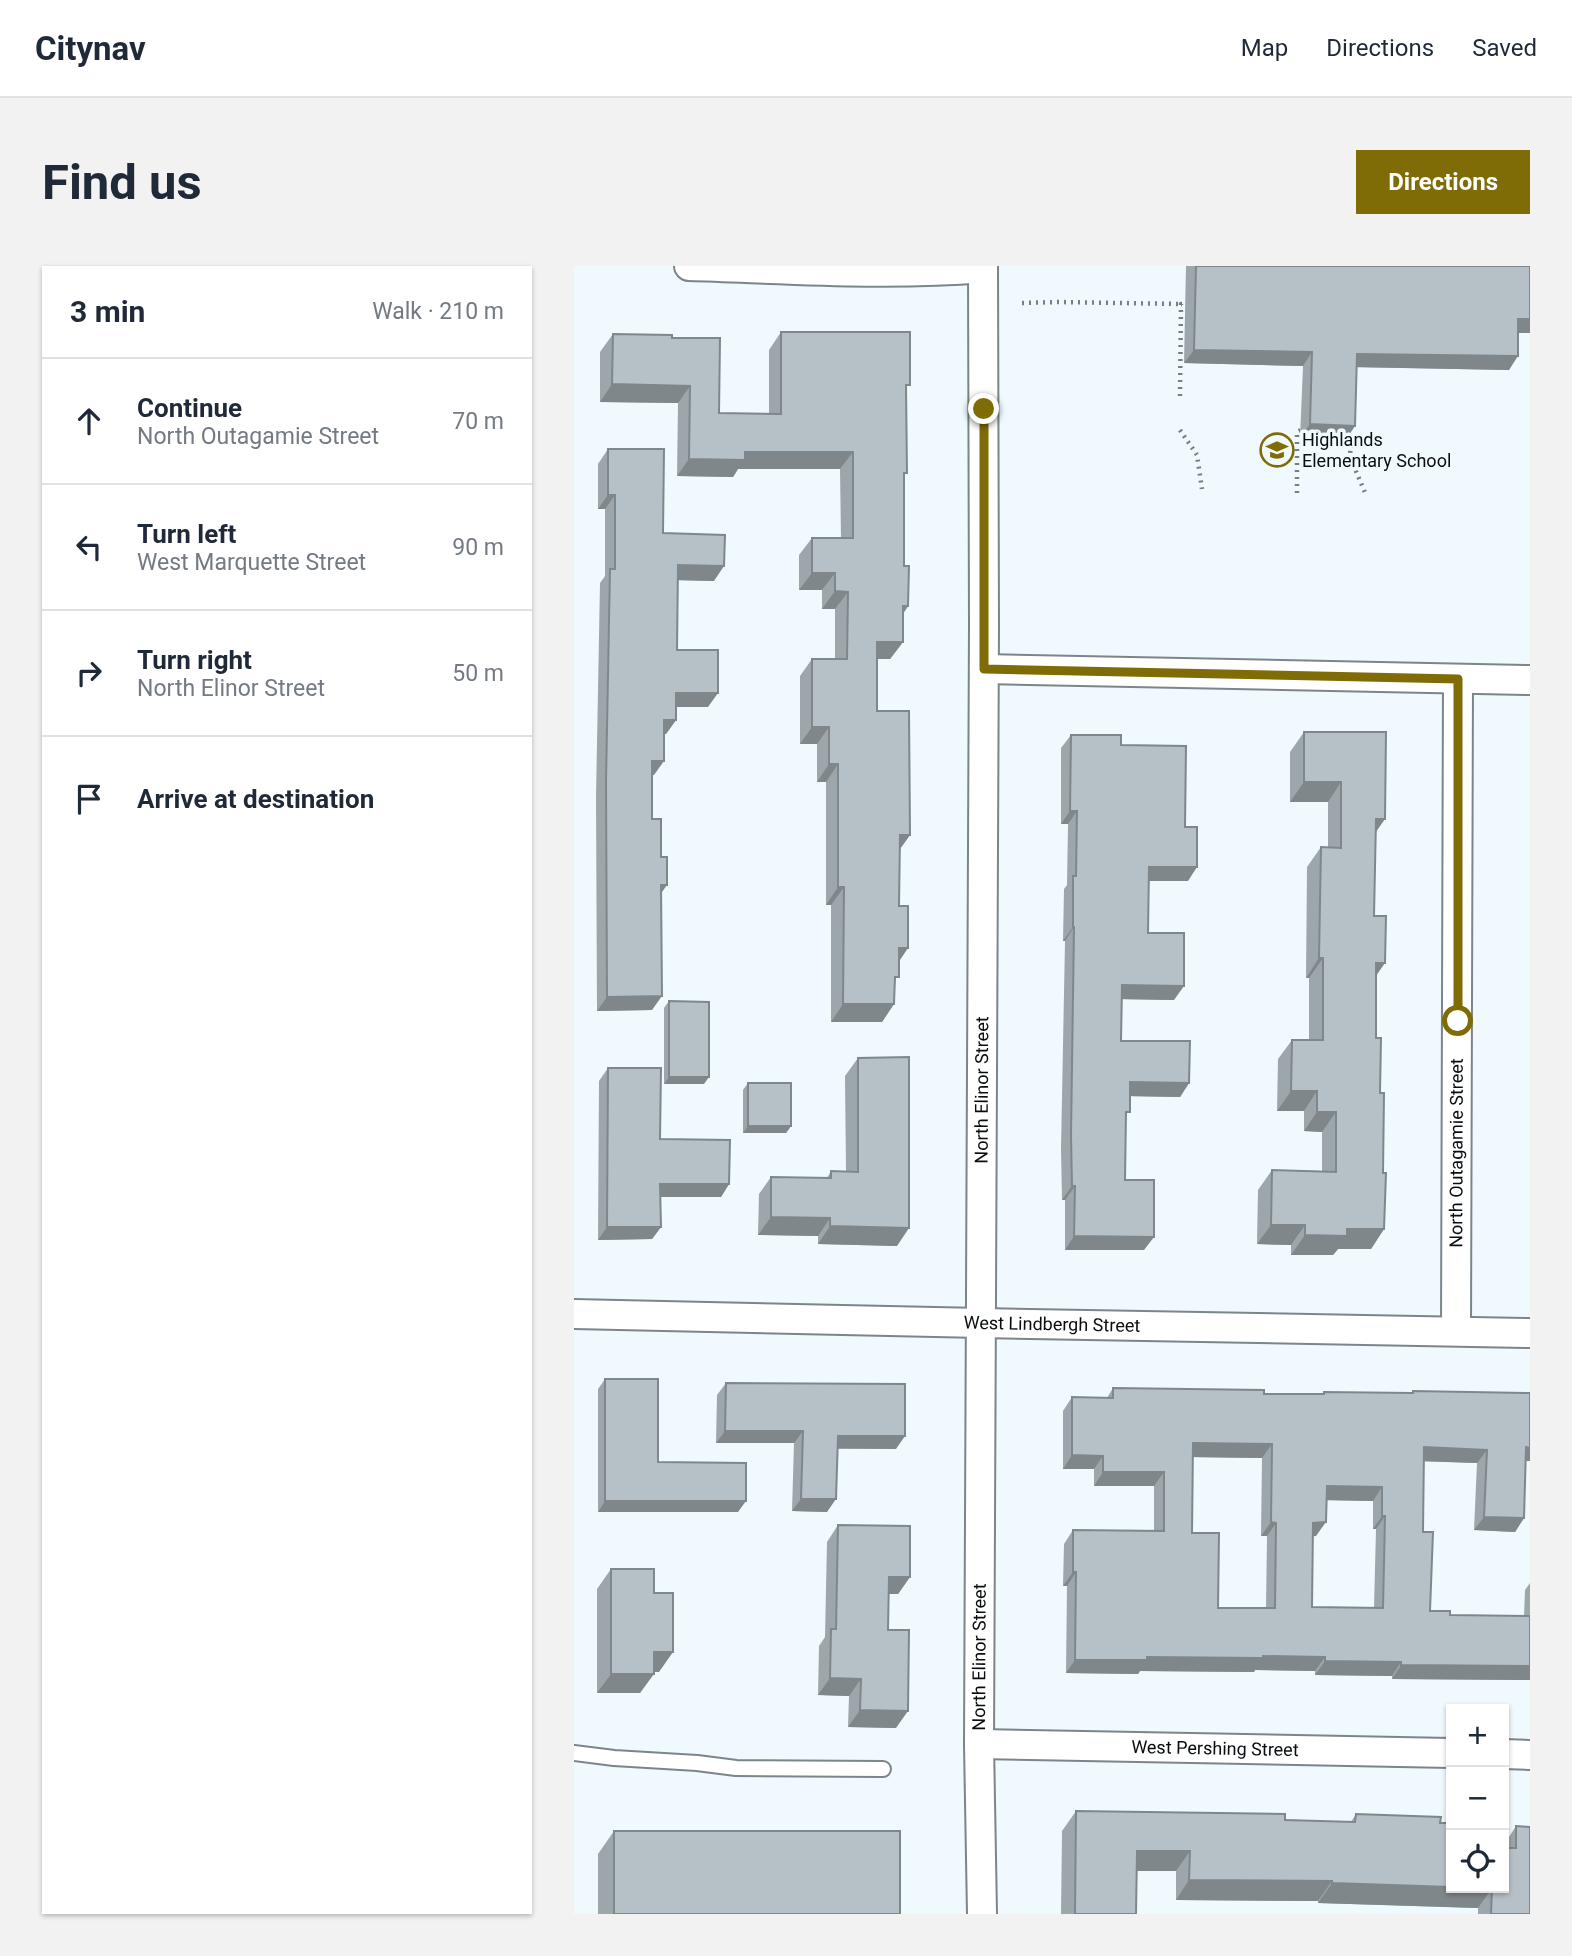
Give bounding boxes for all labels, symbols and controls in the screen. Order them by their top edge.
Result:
text: Citynav [35,29,146,68]
text: Map [1241,34,1288,62]
text: Directions [1326,34,1434,62]
text: Saved [1472,34,1537,62]
button: Directions [1356,150,1530,214]
text: Find us [42,154,202,211]
text: 3 min [70,294,145,329]
text: Walk · 210 m [372,298,504,325]
text: Continue [137,393,242,423]
route end [968,393,999,424]
icon: ahead [70,402,108,440]
text: 70 m [452,408,504,435]
text: North Outagamie Street [137,423,379,450]
place label: Highlands Elementary School [1302,429,1451,471]
school or university icon: Highlands Elementary School [1258,431,1296,469]
text: Turn left [137,519,236,549]
icon: left [70,528,108,566]
text: 90 m [452,534,504,561]
text: West Marquette Street [137,549,366,576]
text: Turn right [137,645,252,675]
icon: right [70,654,108,692]
text: 50 m [452,660,504,687]
text: North Elinor Street [137,675,325,702]
icon: arrive [70,780,108,818]
text: Arrive at destination [137,784,374,814]
route start [1442,1005,1473,1036]
street label: North Elinor Street [971,1016,992,1164]
street label: North Outagamie Street [1445,1058,1467,1248]
street label: West Lindbergh Street [963,1312,1141,1336]
street label: North Elinor Street [968,1583,990,1731]
map controls [1446,1704,1509,1893]
button: + [1446,1704,1509,1767]
street label: West Pershing Street [1131,1736,1299,1760]
button: − [1446,1767,1509,1830]
button: locate [1446,1830,1509,1893]

